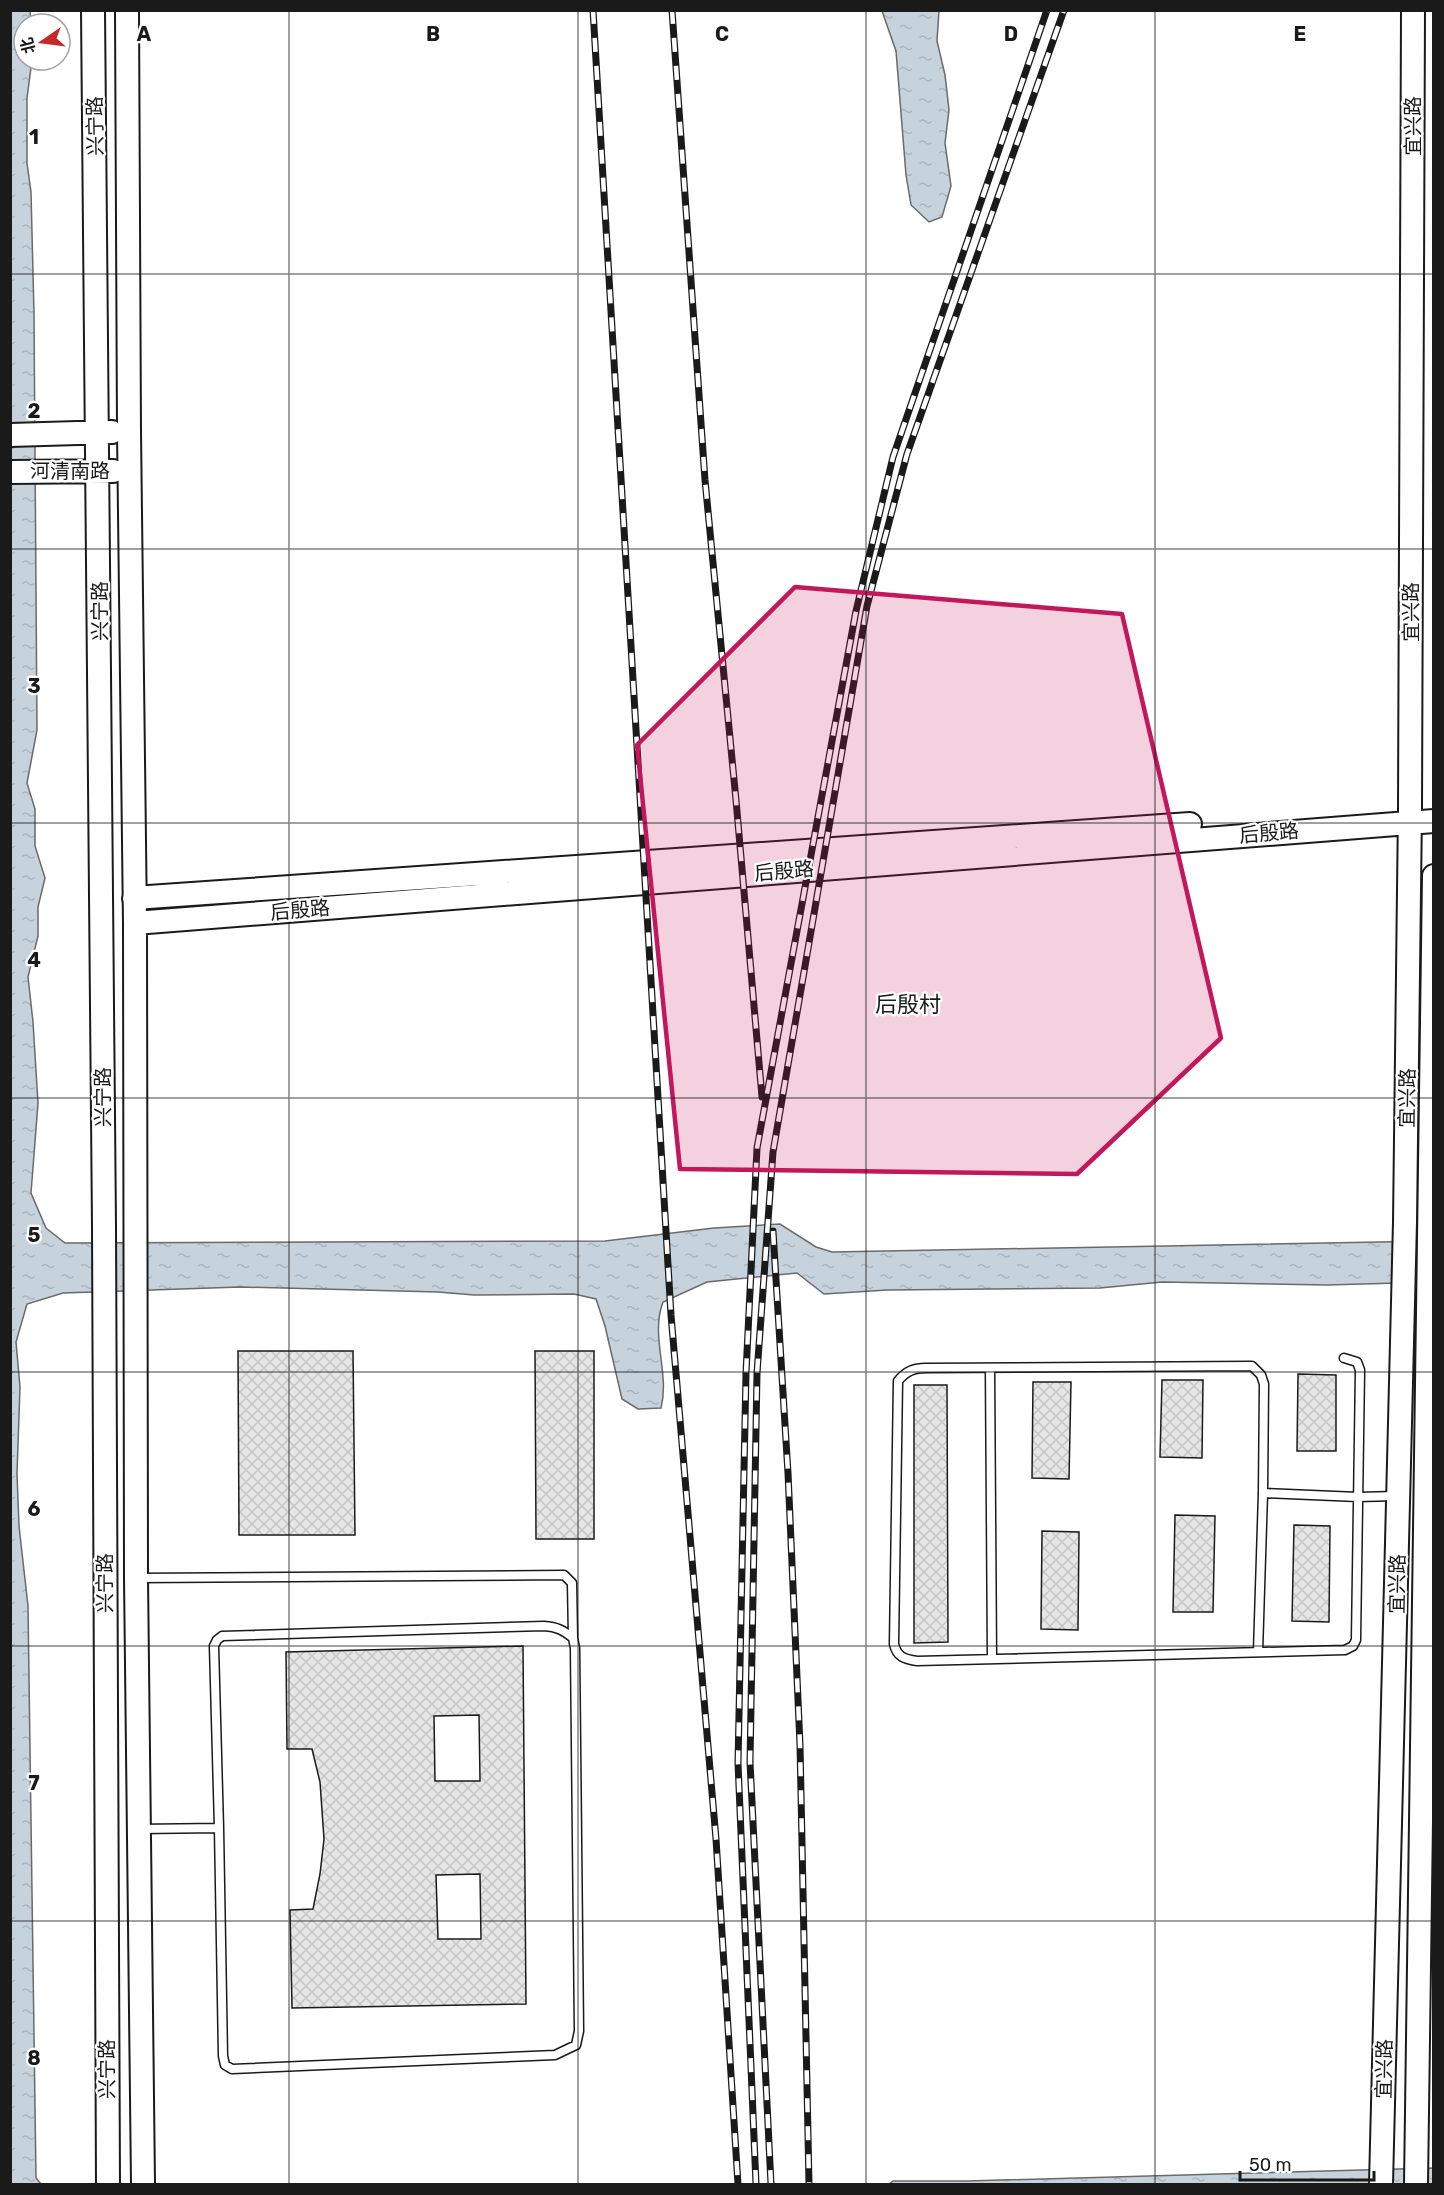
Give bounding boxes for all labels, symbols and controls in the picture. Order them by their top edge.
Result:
north arrow [12,12,72,72]
text: A [137,22,152,46]
text: B [426,22,440,46]
text: C [715,22,729,46]
text: D [1004,22,1018,46]
text: E [1294,22,1306,46]
text: 北 [17,35,39,56]
street label: 兴宁路 [82,96,108,156]
street label: 宜兴路 [1401,96,1425,156]
text: 1 [29,125,39,149]
text: 2 [28,399,41,423]
street label: 河清南路 [30,459,110,483]
street label: 兴宁路 [88,581,112,641]
street label: 宜兴路 [1399,582,1423,642]
text: 3 [27,674,41,698]
street label: 后殷路 [1238,818,1300,848]
street label: 后殷路 [753,856,815,886]
street label: 后殷路 [269,895,331,925]
text: 4 [27,948,41,972]
district label: 后殷村 [875,991,941,1018]
street label: 兴宁路 [91,1067,115,1127]
street label: 宜兴路 [1394,1068,1420,1128]
text: 5 [28,1223,41,1247]
text: 6 [27,1497,41,1521]
street label: 兴宁路 [93,1553,117,1613]
street label: 宜兴路 [1384,1554,1410,1614]
text: 7 [28,1771,40,1795]
street label: 兴宁路 [95,2039,119,2099]
street label: 宜兴路 [1371,2039,1397,2099]
text: 8 [27,2046,41,2070]
scale bar [1240,2144,1374,2182]
text: 50 m [1249,2154,1292,2176]

